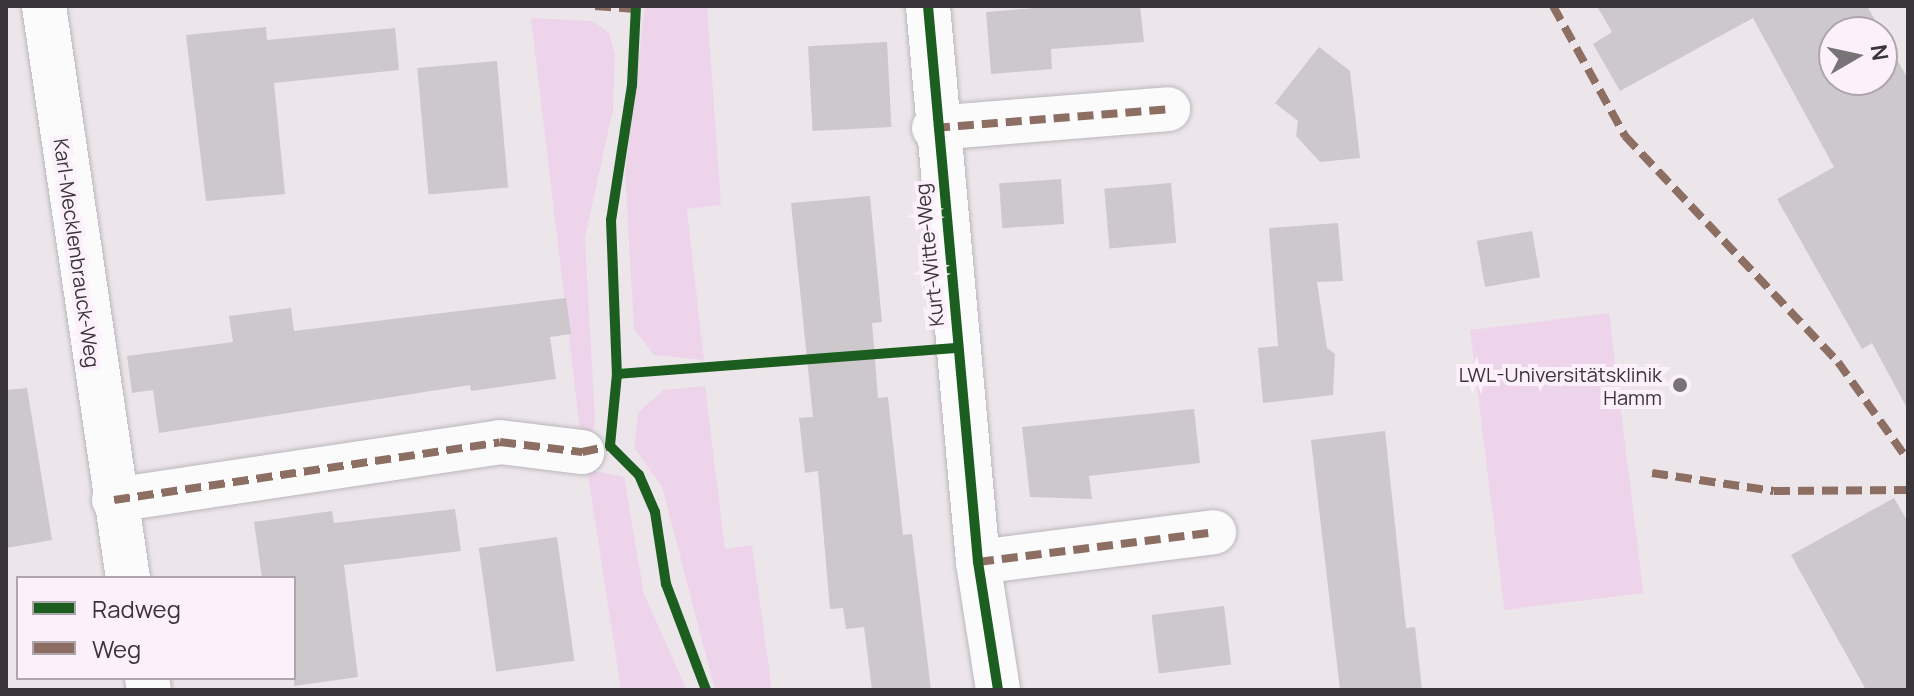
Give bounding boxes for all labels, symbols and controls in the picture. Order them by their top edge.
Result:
north arrow [1818,16,1898,96]
text: N [1864,42,1896,63]
street label: Karl-Mecklenbrauck-Weg [49,137,105,369]
street label: Kurt-Witte-Weg [910,182,948,328]
place label: LWL-Universitätsklinik Hamm [1459,362,1662,409]
marker: LWL-Universitätsklinik Hamm [1669,374,1691,396]
legend [16,576,296,680]
text: Radweg [92,592,181,625]
text: Weg [92,632,141,665]

